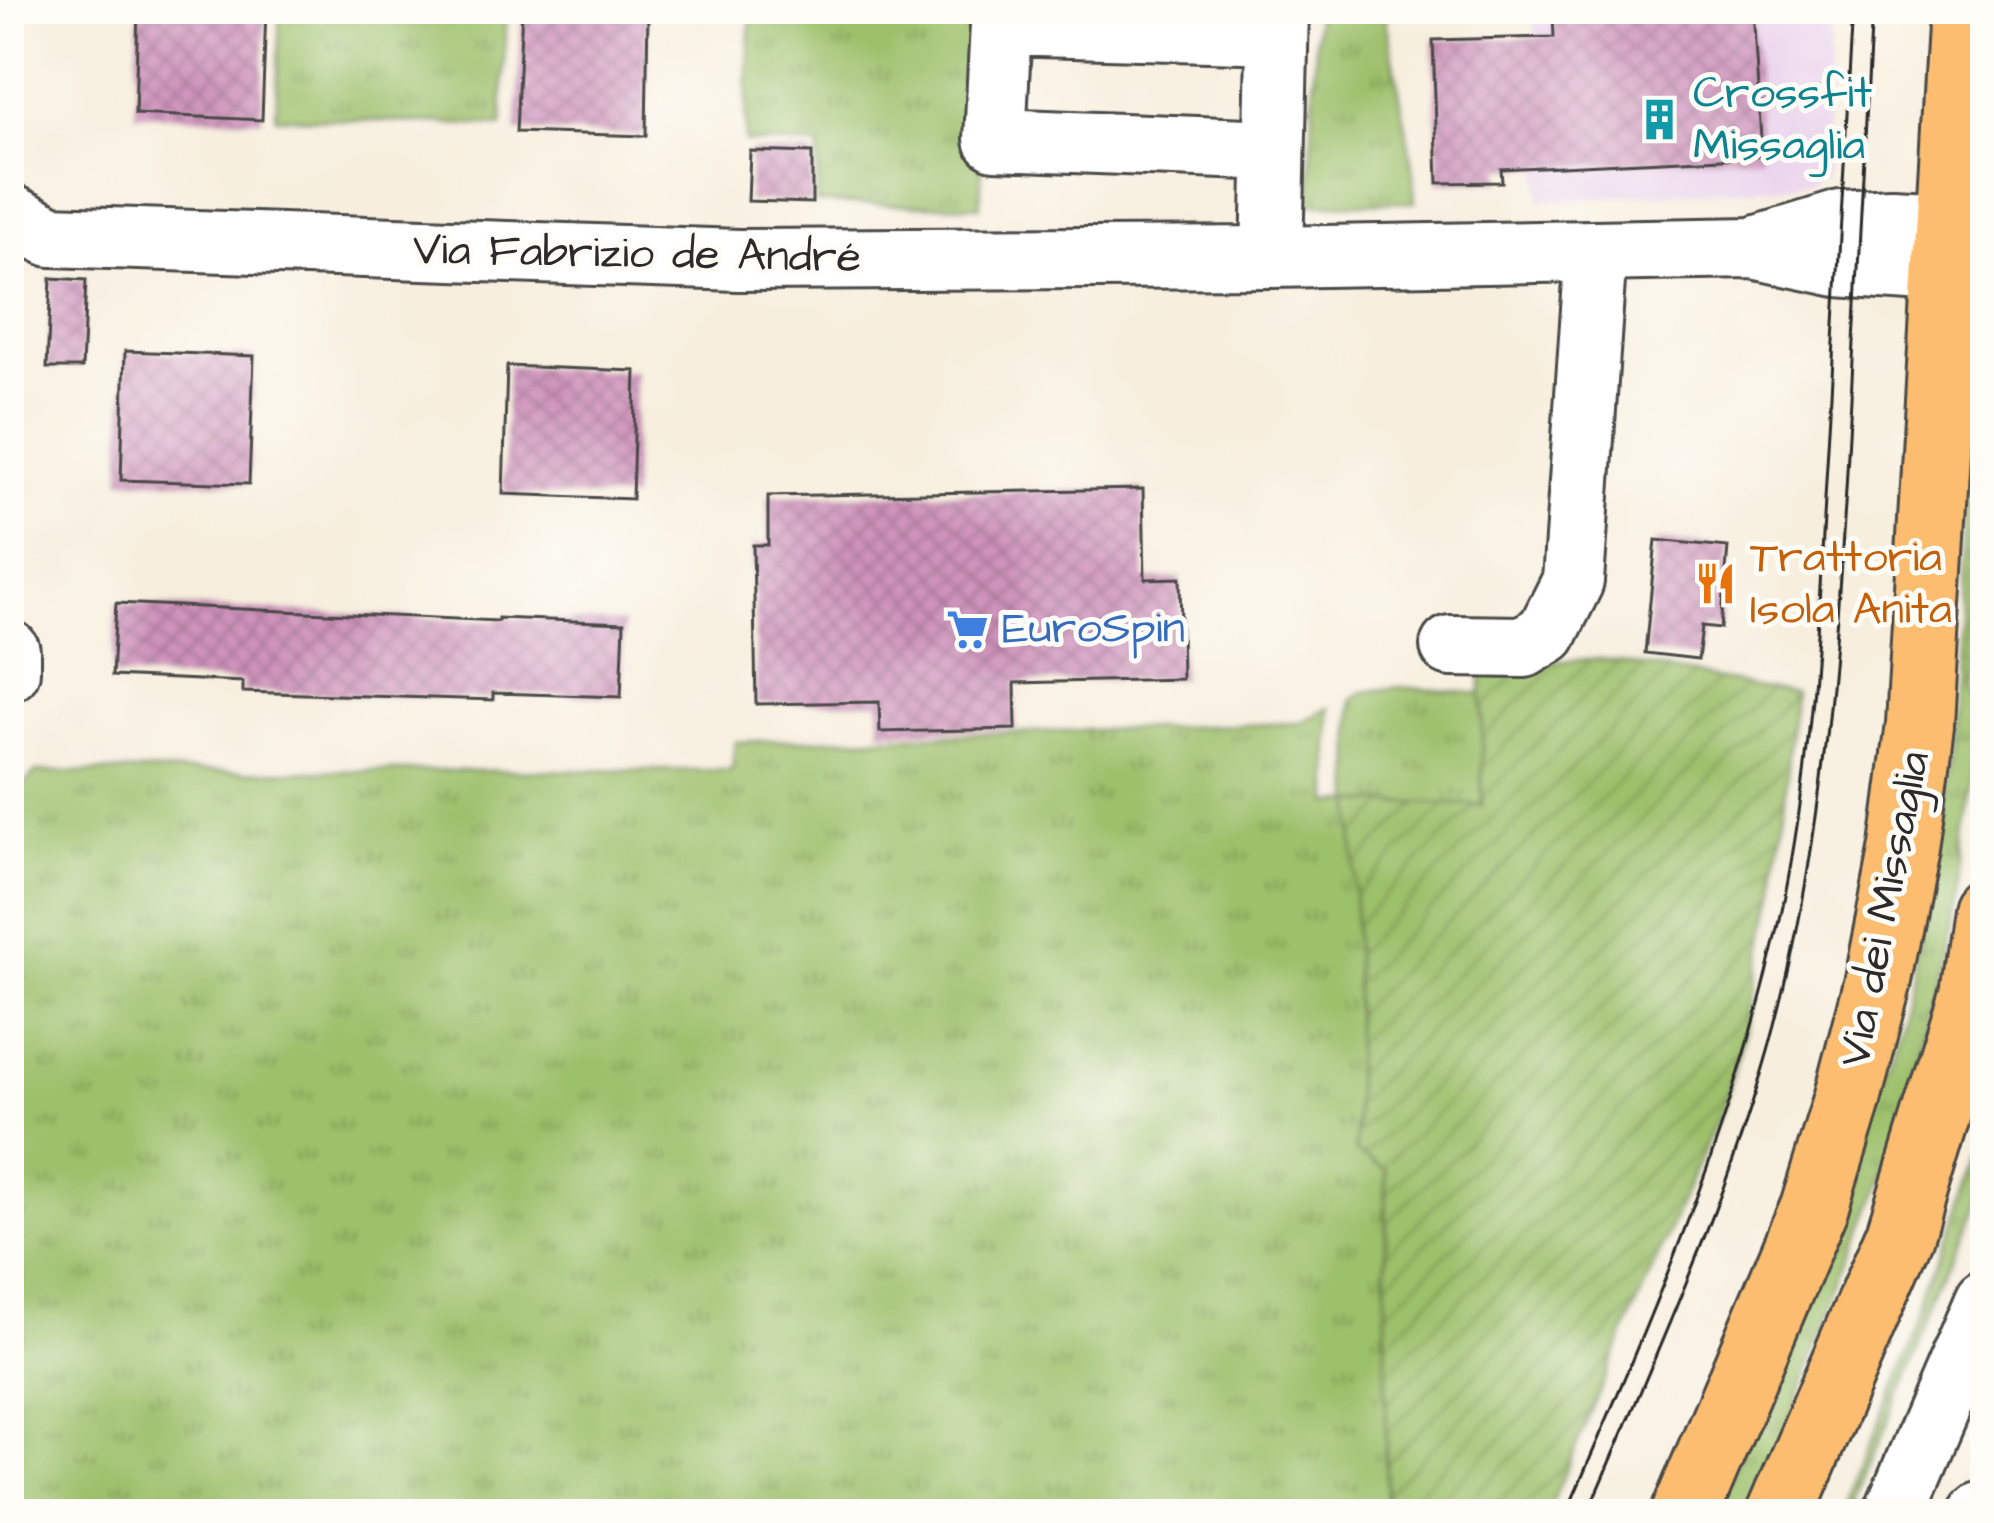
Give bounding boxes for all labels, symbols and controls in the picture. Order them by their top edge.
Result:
place label: Crossfit Missaglia [1693,63,1872,177]
building icon: Crossfit Missaglia [1636,97,1682,143]
street label: Via Fabrizio de André [412,219,862,289]
place label: Trattoria Isola Anita [1750,527,1952,641]
restaurant icon: Trattoria Isola Anita [1693,561,1739,607]
place label: EuroSpin [1002,598,1185,660]
supermarket icon: EuroSpin [945,606,991,652]
street label: Via dei Missaglia [1824,746,1946,1072]

